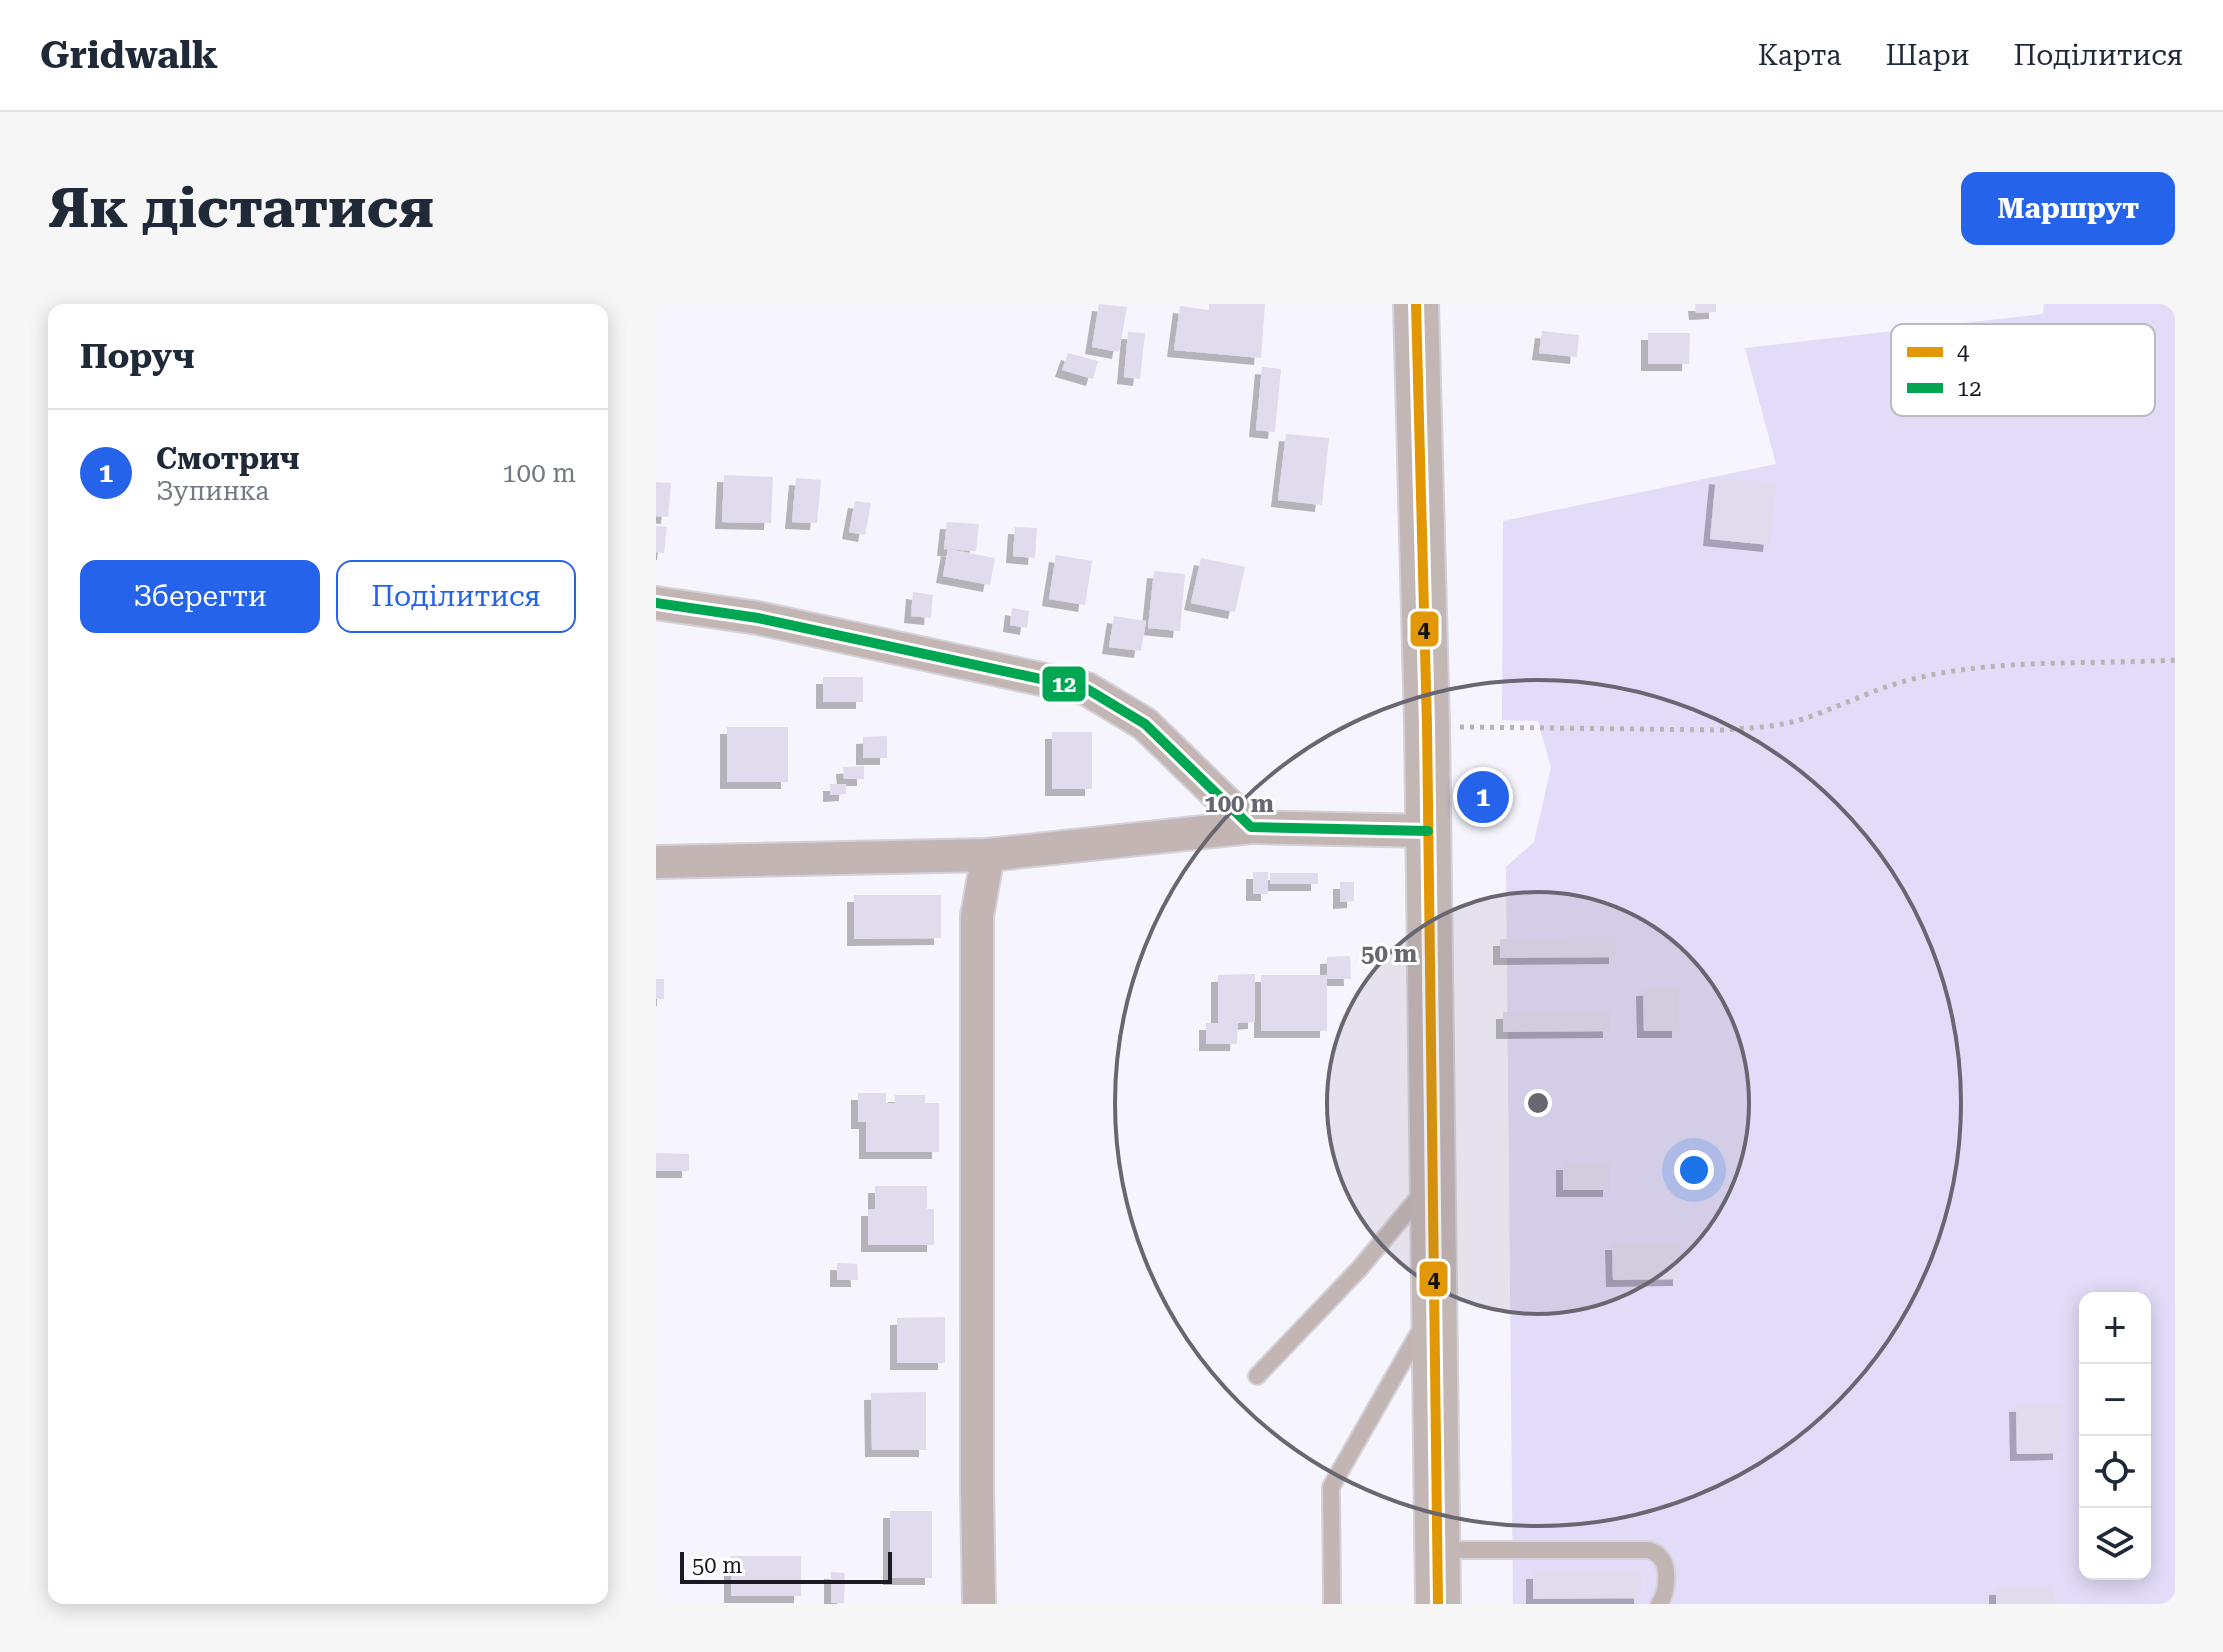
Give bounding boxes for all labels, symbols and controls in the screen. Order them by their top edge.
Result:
text: Gridwalk [40,33,218,77]
text: Карта [1758,39,1842,72]
text: Шари [1886,39,1970,72]
text: Поділитися [2014,39,2183,72]
button: Маршрут [1961,172,2175,245]
text: Як дістатися [48,175,434,241]
legend [1891,324,2155,416]
text: Поруч [80,336,195,376]
text: 4 [1957,340,1970,365]
text: 12 [1957,376,1982,401]
text: Смотрич [156,441,300,476]
text: 1 [99,458,113,488]
text: 100 m [502,458,576,488]
text: Зупинка [156,476,269,506]
button: Зберегти [80,560,320,633]
button: Поділитися [336,560,576,633]
line badge: 4 [1409,610,1440,648]
text: 4 [1418,617,1431,642]
line badge: 12 [1041,665,1087,703]
text: 12 [1052,672,1076,697]
pin: 1 [1457,767,1509,827]
text: 100 m [1204,790,1274,818]
text: 50 m [1361,940,1417,968]
centre of rings [1524,1089,1552,1117]
your location [1674,1150,1714,1190]
line badge: 4 [1418,1260,1449,1298]
text: 4 [1428,1267,1441,1292]
map controls [2079,1292,2151,1580]
button: + [2079,1292,2151,1364]
button: − [2079,1364,2151,1436]
button: locate [2079,1436,2151,1508]
button: layers [2079,1508,2151,1580]
scale bar [680,1548,892,1584]
text: 50 m [692,1553,742,1578]

